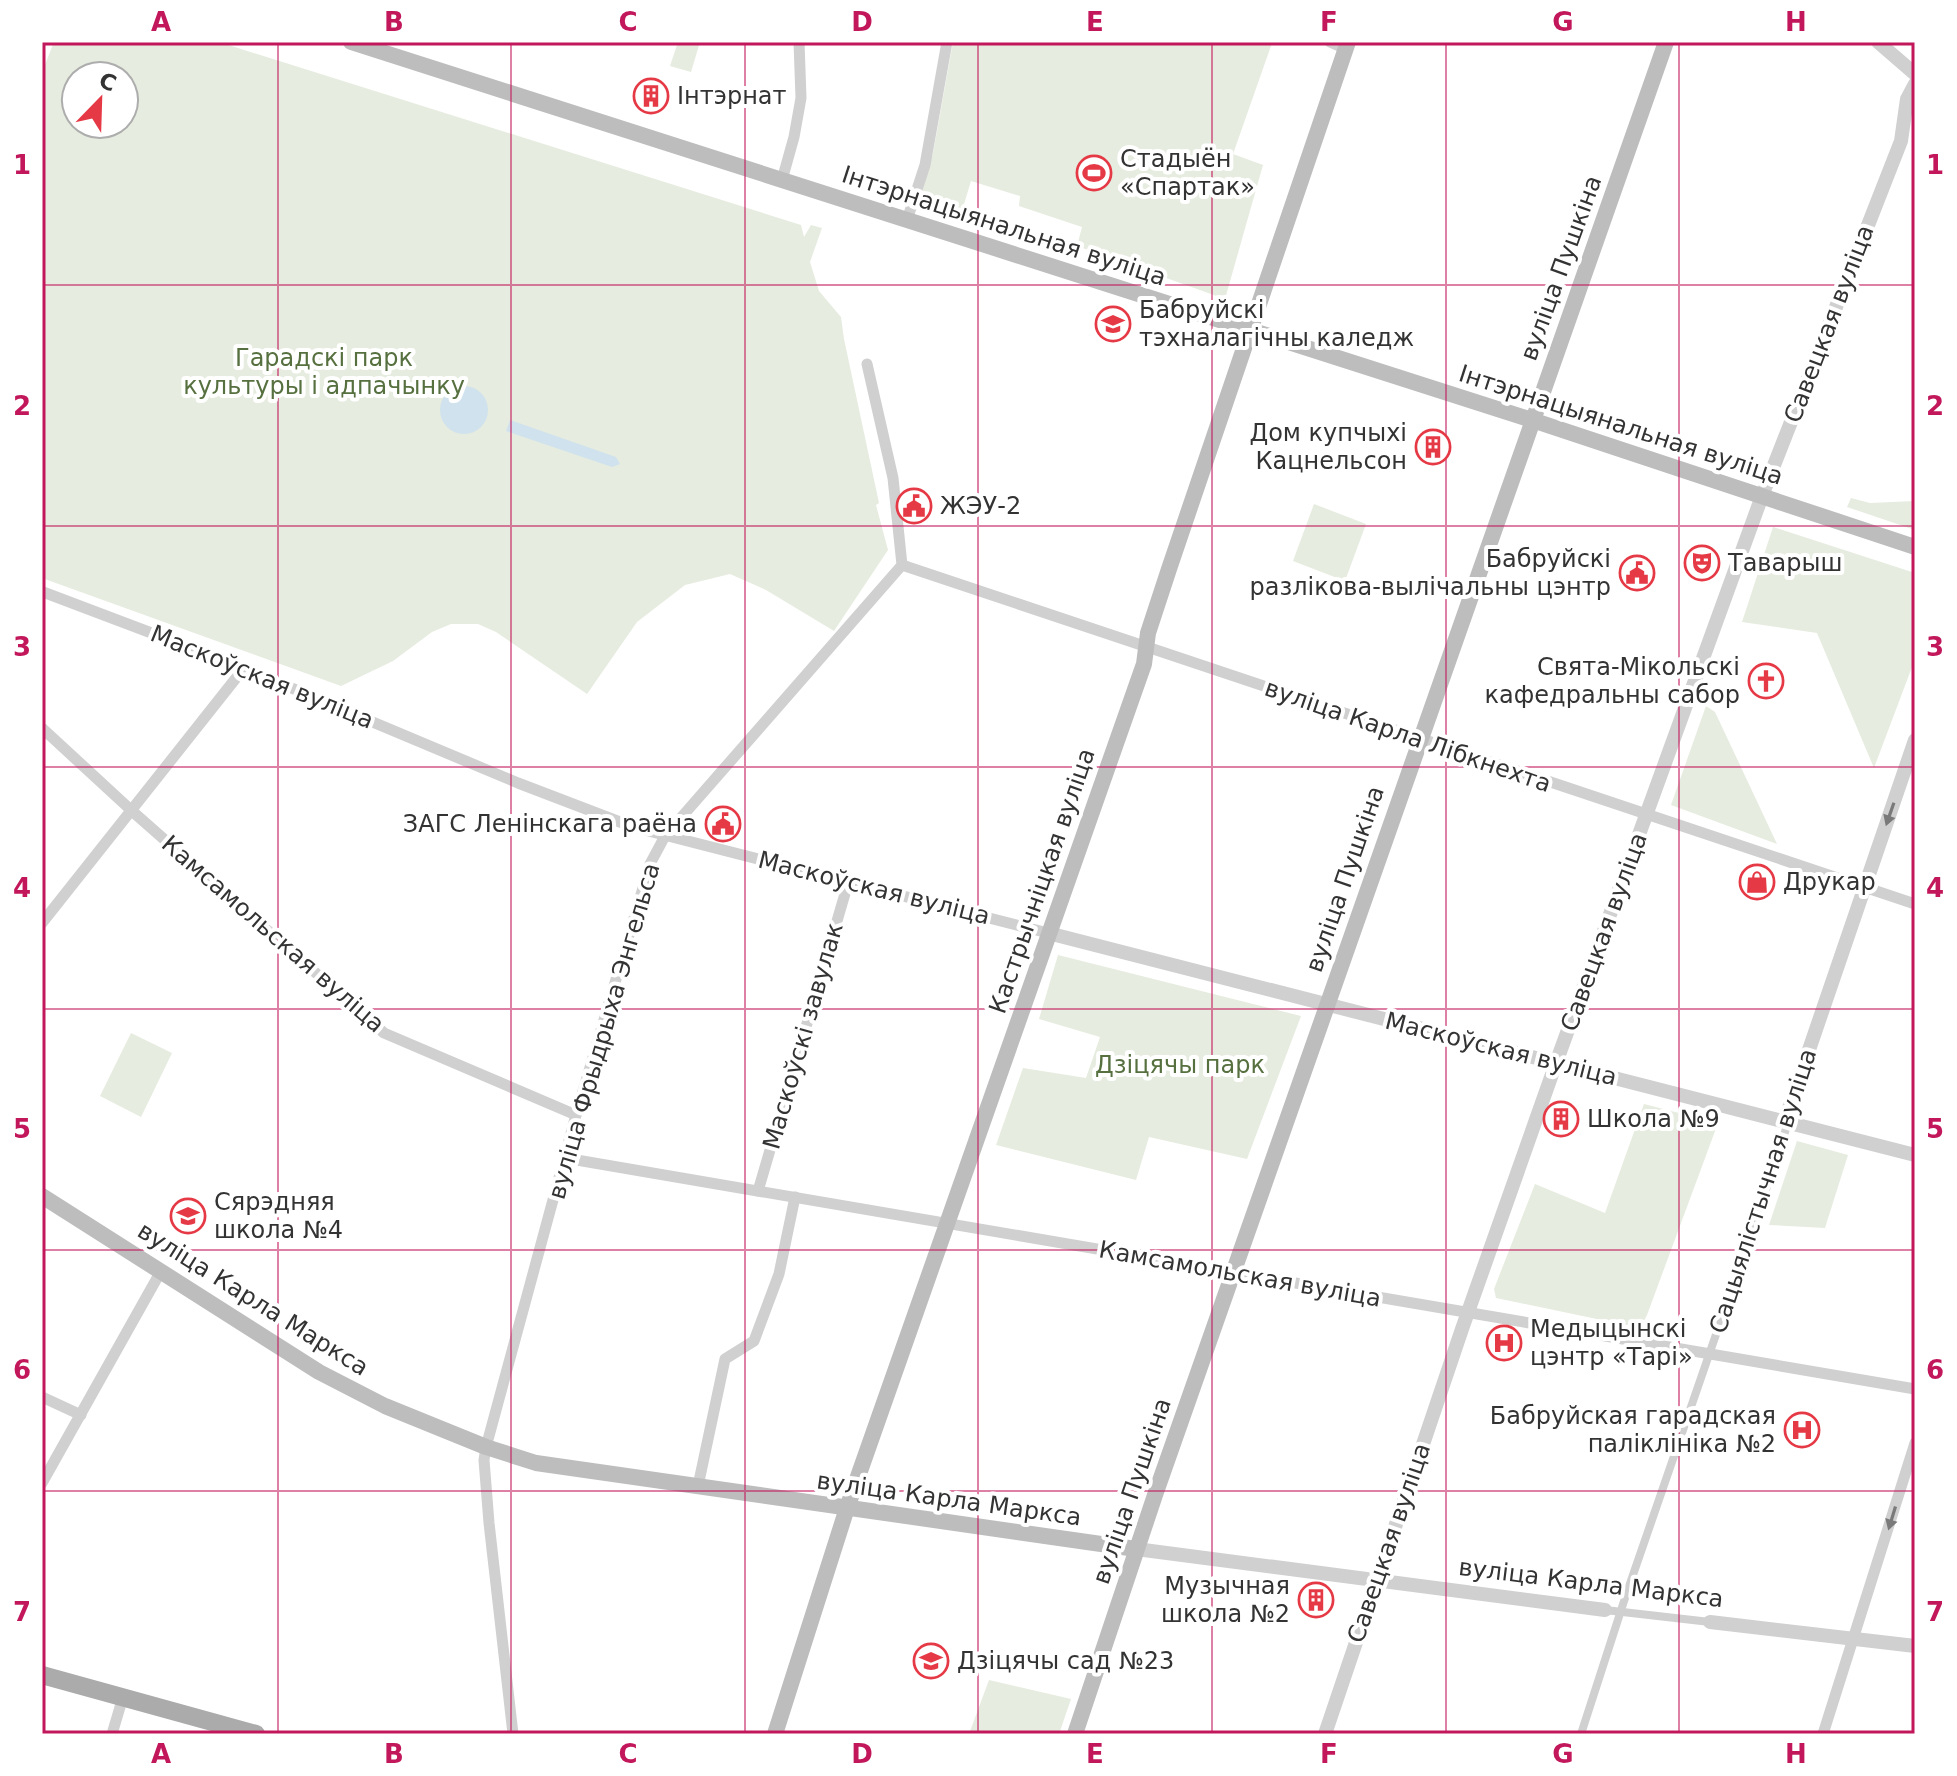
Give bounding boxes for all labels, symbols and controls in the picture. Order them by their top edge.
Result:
text: A [151,7,171,37]
text: B [384,7,404,37]
text: C [618,7,638,37]
text: D [851,7,873,37]
text: E [1086,7,1104,37]
text: F [1320,7,1338,37]
text: G [1552,7,1574,37]
text: H [1785,7,1807,37]
north arrow [60,60,140,140]
text: С [95,67,120,97]
building icon: Інтэрнат [632,77,670,115]
place label: Інтэрнат [677,82,787,110]
place label: Стадыён «Спартак» [1120,145,1255,201]
text: 1 [13,150,31,180]
text: 1 [1926,150,1944,180]
sports icon: Стадыён «Спартак» [1075,154,1113,192]
street label: Інтэрнацыянальная вуліца [838,160,1170,292]
street label: вуліца Пушкіна [1515,172,1607,364]
street label: Савецкая вуліца [1778,221,1880,427]
place label: Бабруйскі тэхналагічны каледж [1139,296,1414,352]
school or university icon: Бабруйскі тэхналагічны каледж [1094,305,1132,343]
park label: Гарадскі парк культуры і адпачынку [183,344,465,400]
street label: Інтэрнацыянальная вуліца [1455,359,1787,491]
text: 2 [13,391,31,421]
text: 2 [1926,391,1944,421]
place label: Дом купчыхі Кацнельсон [1249,419,1407,475]
building icon: Дом купчыхі Кацнельсон [1414,428,1452,466]
public building icon: ЖЭУ-2 [895,487,933,525]
place label: ЖЭУ-2 [940,492,1021,520]
theatre icon: Таварыш [1683,544,1721,582]
place label: Бабруйскі разлікова-вылічальны цэнтр [1249,545,1611,601]
place label: Таварыш [1727,549,1842,577]
public building icon: Бабруйскі разлікова-вылічальны цэнтр [1618,554,1656,592]
street label: Маскоўская вуліца [146,619,378,735]
text: 3 [13,632,31,662]
text: 3 [1926,632,1944,662]
place label: Свята-Мікольскі кафедральны сабор [1485,653,1740,709]
church icon: Свята-Мікольскі кафедральны сабор [1747,662,1785,700]
street label: вуліца Карла Лібкнехта [1261,674,1555,798]
street label: Кастрычніцкая вуліца [983,745,1101,1017]
street label: вуліца Пушкіна [1300,782,1390,976]
one-way arrow [1883,802,1895,826]
public building icon: ЗАГС Ленінскага раёна [704,805,742,843]
place label: ЗАГС Ленінскага раёна [403,810,697,838]
street label: Савецкая вуліца [1555,829,1653,1035]
street label: Камсамольская вуліца [156,830,390,1038]
street label: Маскоўская вуліца [755,846,993,930]
street label: вуліца Фрыдрыха Энгельса [543,860,665,1202]
shop icon: Друкар [1738,863,1776,901]
place label: Друкар [1783,868,1876,896]
text: 4 [13,873,31,903]
text: 4 [1926,873,1944,903]
street label: Маскоўскі завулак [757,920,849,1152]
street label: Маскоўская вуліца [1382,1007,1620,1091]
street label: Сацыялістычная вуліца [1704,1045,1822,1337]
park label: Дзіцячы парк [1095,1051,1265,1079]
building icon: Школа №9 [1542,1100,1580,1138]
place label: Школа №9 [1587,1105,1720,1133]
text: 5 [13,1114,31,1144]
text: 5 [1926,1114,1944,1144]
place label: Сярэдняя школа №4 [214,1188,343,1244]
school or university icon: Сярэдняя школа №4 [169,1197,207,1235]
street label: вуліца Карла Маркса [132,1216,374,1382]
street label: Камсамольская вуліца [1097,1235,1383,1313]
place label: Медыцынскі цэнтр «Тарі» [1530,1315,1693,1371]
hospital icon: Медыцынскі цэнтр «Тарі» [1485,1324,1523,1362]
text: 6 [13,1355,31,1385]
text: 6 [1926,1355,1944,1385]
street label: вуліца Пушкіна [1087,1394,1177,1588]
place label: Бабруйская гарадская паліклініка №2 [1490,1402,1776,1458]
hospital icon: Бабруйская гарадская паліклініка №2 [1783,1411,1821,1449]
street label: Савецкая вуліца [1342,1439,1436,1647]
street label: вуліца Карла Маркса [815,1467,1083,1531]
one-way arrow [1885,1506,1897,1530]
street label: вуліца Карла Маркса [1457,1553,1725,1613]
place label: Музычная школа №2 [1161,1572,1290,1628]
building icon: Музычная школа №2 [1297,1581,1335,1619]
text: 7 [13,1597,31,1627]
text: 7 [1926,1597,1944,1627]
school or university icon: Дзіцячы сад №23 [912,1642,950,1680]
place label: Дзіцячы сад №23 [957,1647,1174,1675]
text: A [151,1739,171,1769]
text: B [384,1739,404,1769]
text: C [618,1739,638,1769]
text: D [851,1739,873,1769]
text: E [1086,1739,1104,1769]
text: F [1320,1739,1338,1769]
text: G [1552,1739,1574,1769]
text: H [1785,1739,1807,1769]

